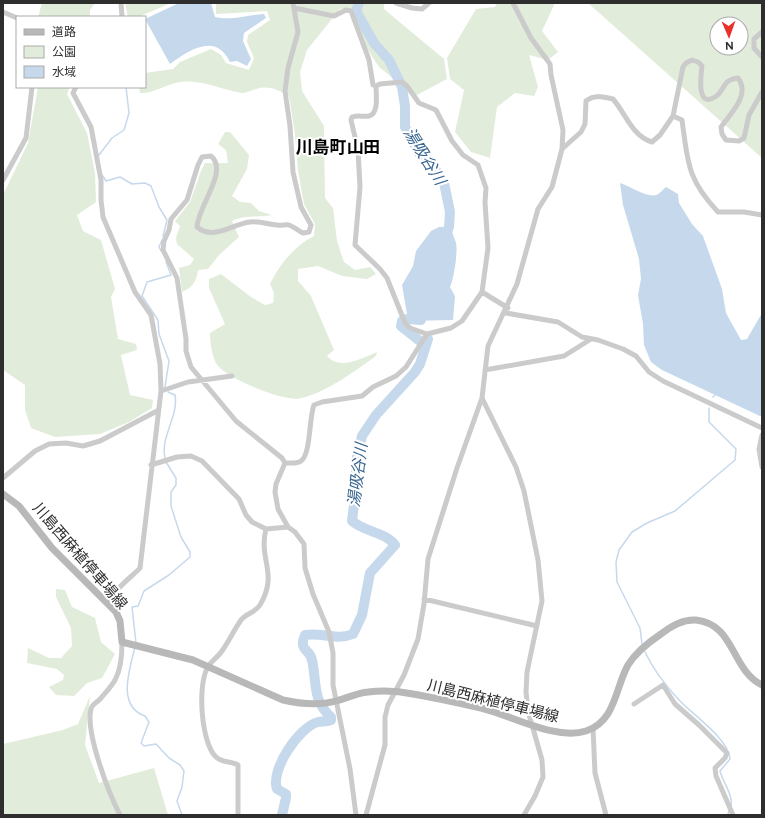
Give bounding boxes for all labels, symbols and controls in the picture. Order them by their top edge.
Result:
legend [16,16,146,88]
north arrow [709,16,749,56]
text: 道路 [52,25,76,39]
text: N [725,39,734,52]
text: 公園 [52,45,76,59]
text: 水域 [52,65,76,79]
water label: 湯吸谷川 [400,124,451,190]
district label: 川島町山田 [296,137,381,157]
water label: 湯吸谷川 [344,440,371,508]
street label: 川島西麻植停車場線 [29,499,131,613]
street label: 川島西麻植停車場線 [425,676,561,726]

